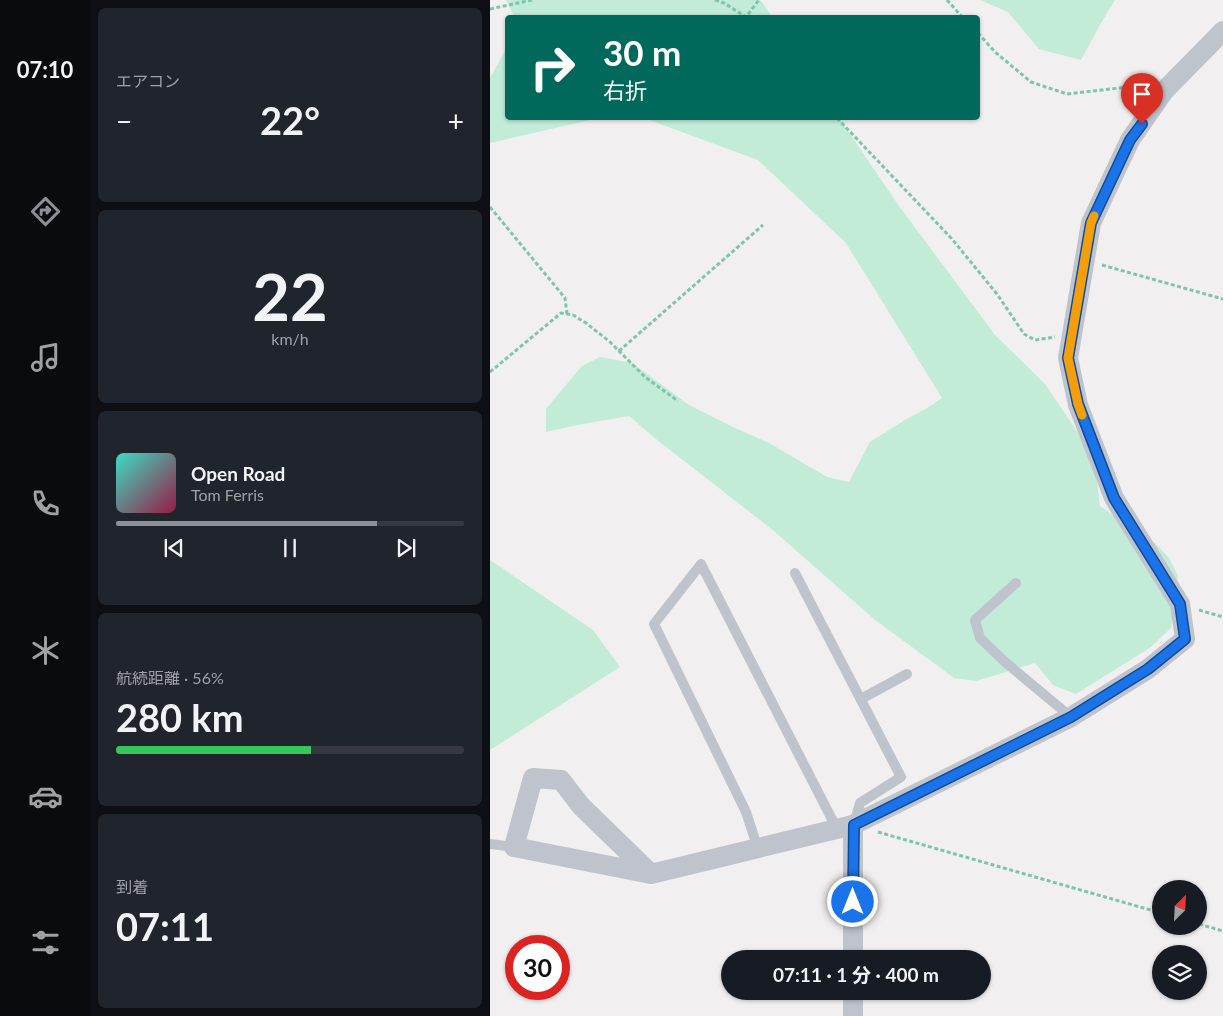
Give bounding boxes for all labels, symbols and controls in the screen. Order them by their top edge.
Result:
text: 30 m [603,31,681,73]
icon: right [520,35,585,100]
text: 07:10 [17,56,73,83]
text: エアコン [116,71,180,90]
pin [1121,73,1163,124]
text: 右折 [603,77,647,104]
icon: arrive [1128,80,1156,108]
text: 22° [260,97,320,143]
text: − [116,104,132,138]
text: + [448,104,464,138]
icon: directions [28,194,63,229]
text: 22 [252,257,328,335]
text: km/h [271,329,309,348]
icon: music [28,340,63,375]
text: Open Road [191,462,285,485]
text: Tom Ferris [191,485,264,504]
icon: phone [28,486,63,521]
icon: previous [160,534,188,562]
icon: pause [276,534,304,562]
icon: next [392,534,420,562]
icon: climate [28,633,63,668]
text: 航続距離 · 56% [116,668,224,687]
text: 280 km [116,694,244,740]
icon: car [28,779,63,814]
position arrow [826,875,878,927]
text: 到着 [116,877,148,896]
north arrow [1152,880,1208,935]
map controls [1152,880,1207,1000]
text: 07:11 [116,903,214,949]
icon: filters [28,925,63,960]
speed limit sign: 30 [505,935,570,1000]
button: layers [1152,945,1207,1000]
text: 07:11 · 1 分 · 400 m [773,963,939,986]

